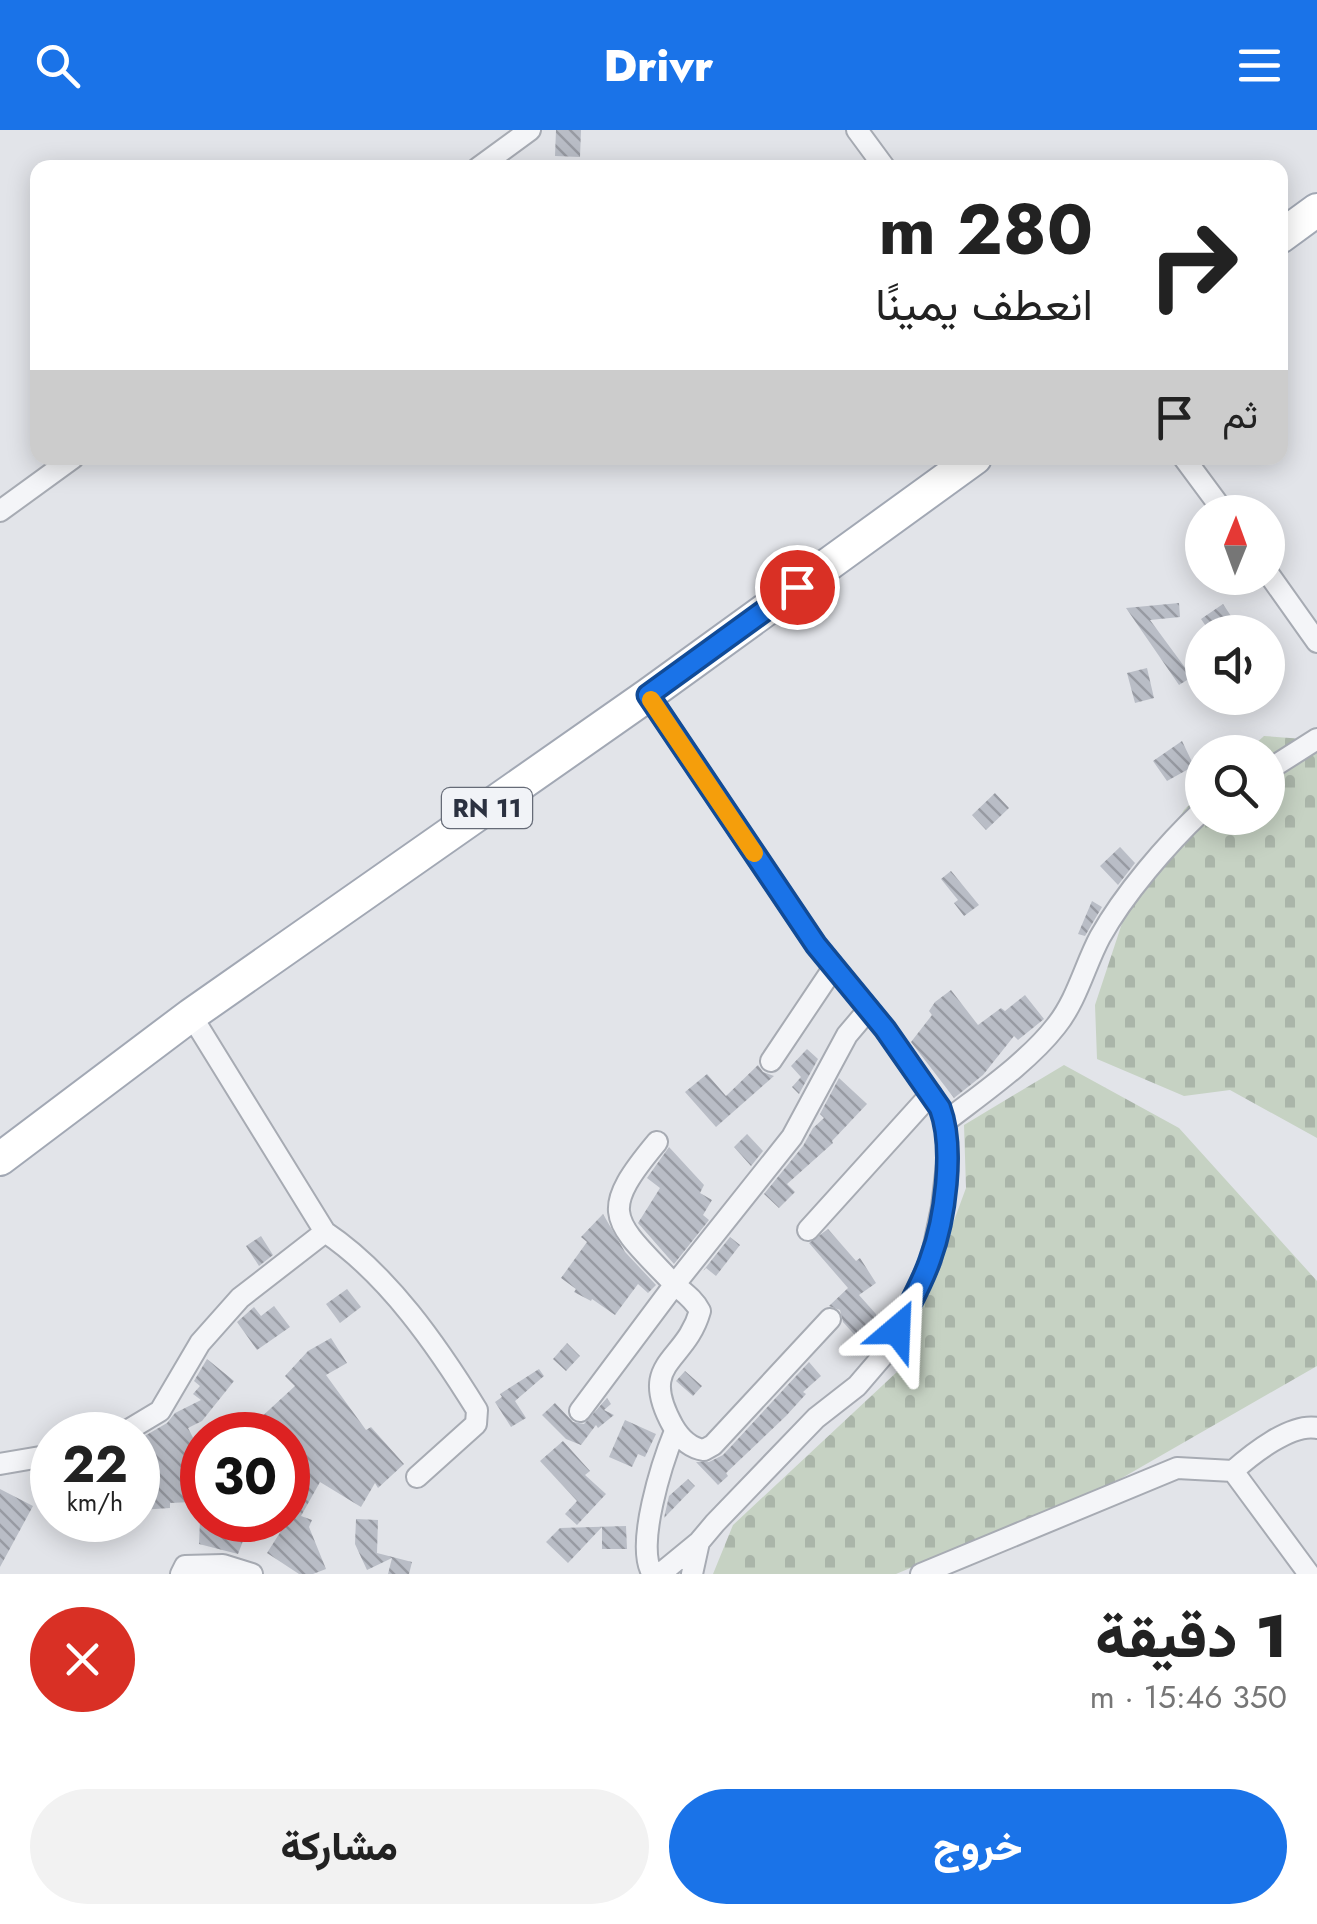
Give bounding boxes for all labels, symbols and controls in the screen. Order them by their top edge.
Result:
text: Drivr [603,33,714,98]
icon: search [30,38,85,93]
icon: menu [1232,38,1287,93]
text: 280 m [878,179,1093,280]
icon: right [1128,200,1258,330]
text: انعطف يمينًا [875,272,1093,337]
text: ثم [1222,387,1258,442]
icon: arrive [1147,390,1202,445]
north arrow [1185,495,1285,595]
map controls [1185,495,1285,835]
pin [755,545,840,630]
icon: arrive [770,560,825,615]
button: sound [1185,615,1285,715]
button: search [1185,735,1285,835]
road number: RN 11 [442,788,532,828]
position arrow [845,1278,949,1382]
speed limit sign: 30 [180,1412,310,1542]
text: 22 [62,1428,128,1501]
text: km/h [67,1484,123,1520]
text: 1 دقيقة [1095,1593,1287,1680]
button: close [30,1607,135,1712]
text: 350 m · 15:46 [1090,1674,1287,1720]
button: مشاركة [30,1789,649,1904]
button: خروج [669,1789,1287,1904]

